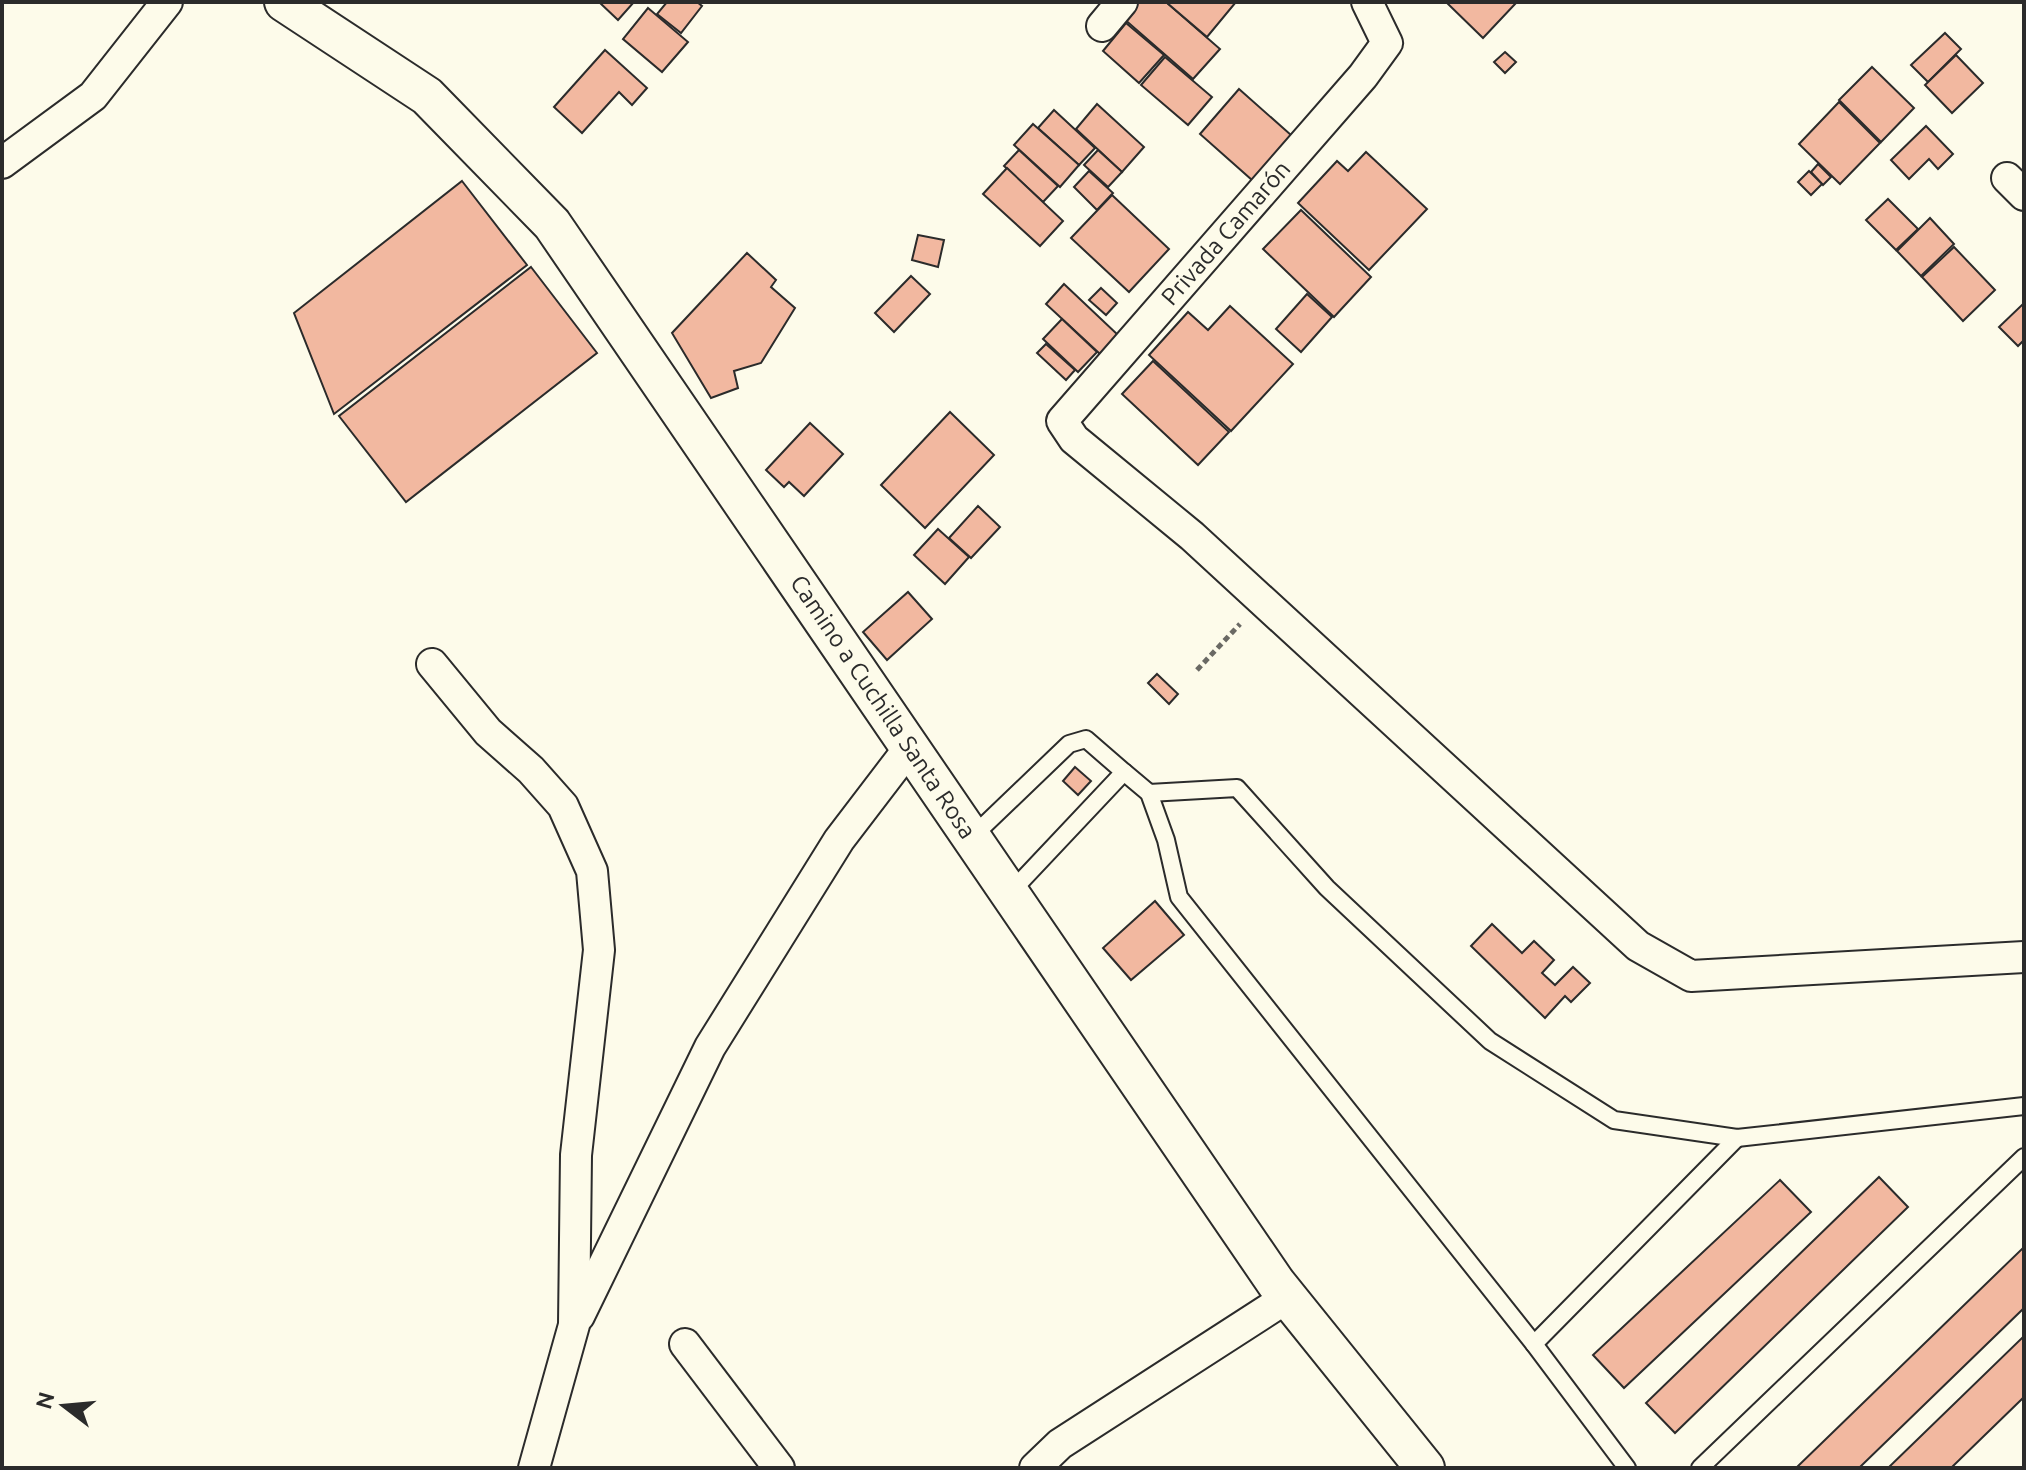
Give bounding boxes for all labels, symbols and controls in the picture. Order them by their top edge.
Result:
street label: Privada Camarón [1156,155,1296,310]
street label: Camino a Cuchilla Santa Rosa [785,570,982,843]
north arrow [24,1366,104,1446]
text: N [30,1389,59,1412]

